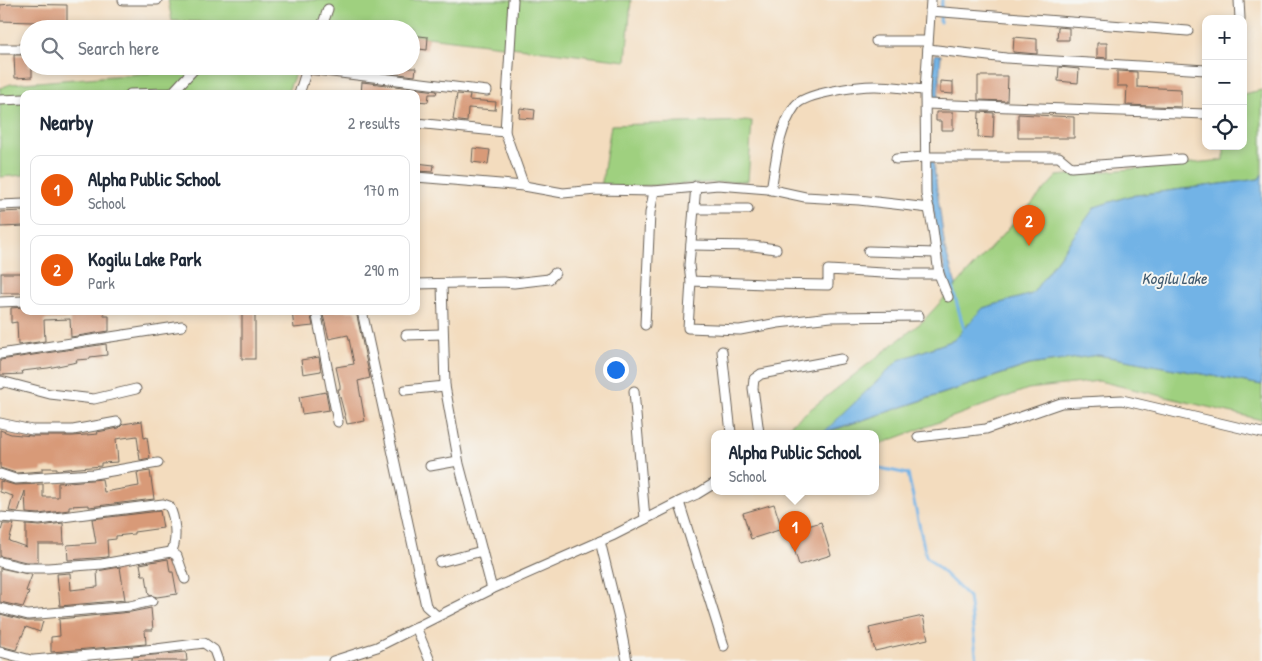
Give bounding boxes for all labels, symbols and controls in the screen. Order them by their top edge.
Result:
map controls [1202,15,1247,150]
button: + [1202,15,1247,60]
search box [20,20,420,75]
icon: search [38,34,66,62]
text: Search here [78,35,159,61]
button: − [1202,60,1247,105]
button: locate [1202,105,1247,150]
text: Nearby [40,108,93,137]
text: 2 results [348,112,400,134]
text: Alpha Public School [88,166,220,192]
text: 1 [54,179,60,201]
text: 170 m [364,179,399,201]
text: School [88,192,125,214]
pin: 2 [1013,205,1045,246]
text: Kogilu Lake Park [88,246,201,272]
text: 2 [53,259,61,281]
text: 290 m [364,259,399,281]
water label: Kogilu Lake [1141,267,1207,289]
text: Park [88,272,115,294]
your location [603,357,629,383]
popup [711,430,879,495]
text: Alpha Public School [729,439,861,465]
text: School [729,465,766,487]
pin: 1 [779,511,811,552]

